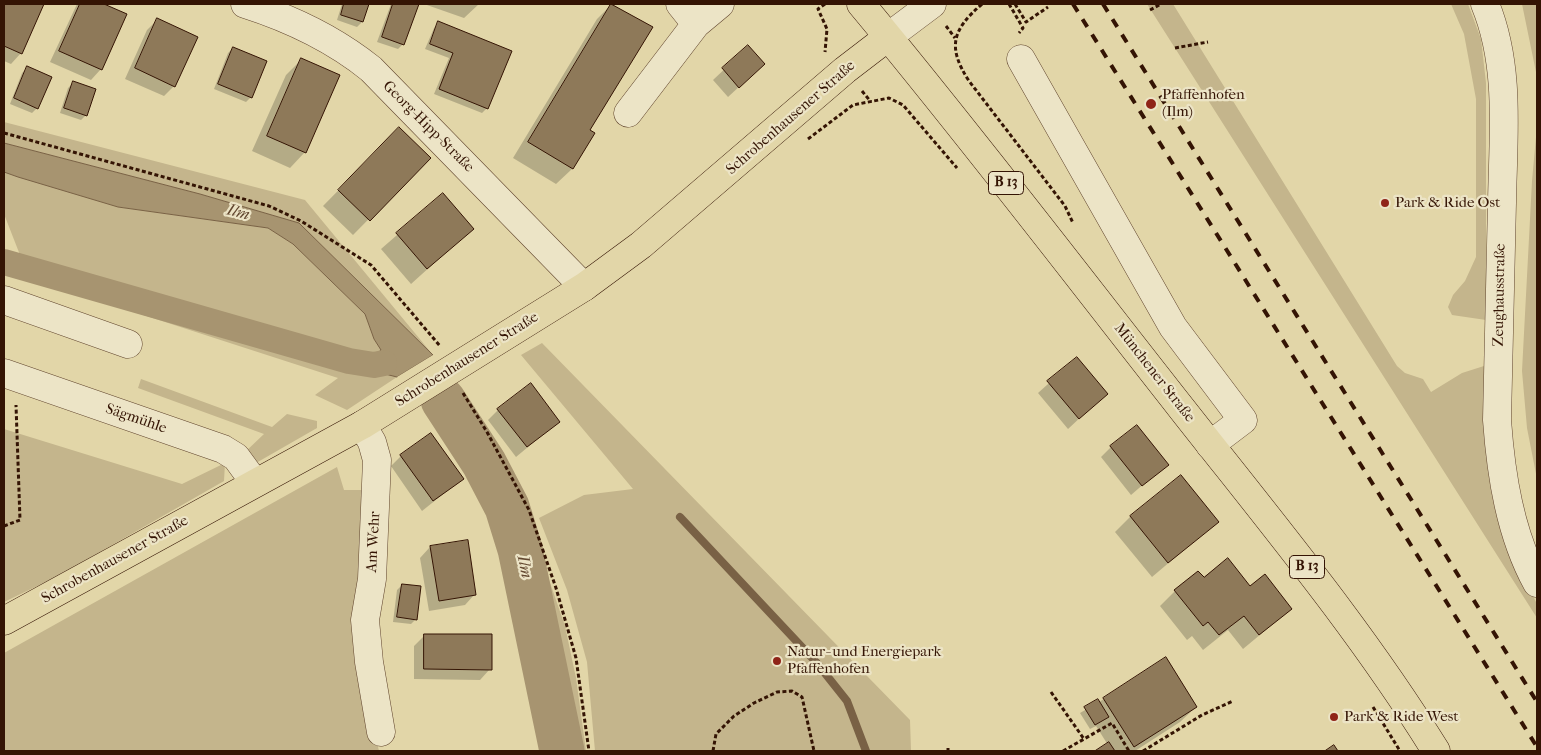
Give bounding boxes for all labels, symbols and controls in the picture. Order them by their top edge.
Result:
street label: Schrobenhausener Straße [723,57,859,179]
street label: Georg-Hipp-Straße [378,77,478,177]
place label: Pfaffenhofen (Ilm) [1162,86,1245,121]
marker: Pfaffenhofen (Ilm) [1144,97,1158,111]
road number: B 13 [988,172,1024,194]
place label: Park & Ride Ost [1395,194,1500,212]
marker: Park & Ride Ost [1379,197,1391,209]
water label: Ilm [225,201,251,225]
street label: Zeughausstraße [1490,243,1510,347]
street label: Schrobenhausener Straße [392,309,542,411]
street label: Münchener Straße [1110,320,1198,426]
street label: Sägmühle [103,400,169,438]
street label: Am Wehr [363,511,385,573]
street label: Schrobenhausener Straße [38,512,192,608]
water label: Ilm [512,554,536,580]
road number: B 13 [1290,556,1324,578]
place label: Natur- und Energiepark Pfaffenhofen [787,643,941,678]
marker: Natur- und Energiepark Pfaffenhofen [771,655,783,667]
place label: Park & Ride West [1344,708,1459,726]
marker: Park & Ride West [1328,711,1340,723]

